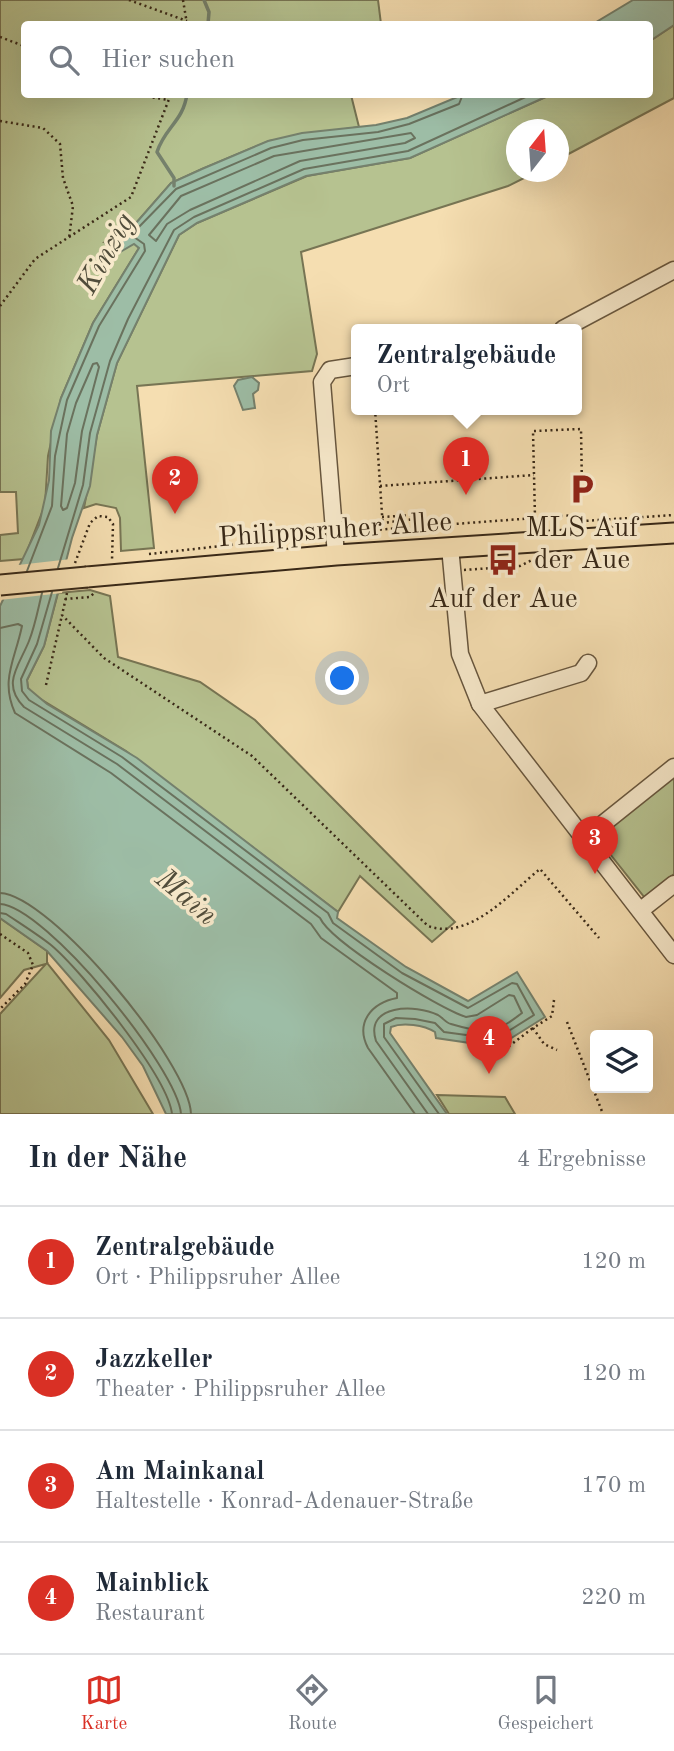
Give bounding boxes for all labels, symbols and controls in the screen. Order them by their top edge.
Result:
search box [21,21,653,98]
icon: search [45,41,83,79]
text: Hier suchen [101,47,235,73]
north arrow [506,119,569,182]
water label: Kinzig [72,208,141,300]
popup [351,324,582,415]
text: Zentralgebäude [377,343,556,369]
text: Ort [377,374,410,397]
pin: 1 [443,437,489,495]
pin: 2 [152,456,198,514]
parking icon: MLS Auf der Aue [565,472,599,506]
street label: Philippsruher Allee [217,509,453,553]
place label: MLS Auf der Aue [525,515,640,575]
bus stop icon: Auf der Aue [486,543,520,577]
place label: Auf der Aue [428,586,578,614]
your location [325,661,359,695]
pin: 3 [572,816,618,874]
water label: Main [148,863,222,932]
pin: 4 [466,1016,512,1074]
map controls [590,1030,653,1093]
button: layers [590,1030,653,1093]
text: In der Nähe [28,1144,187,1174]
text: 4 Ergebnisse [517,1148,646,1171]
text: Zentralgebäude [95,1235,275,1261]
text: 1 [44,1250,58,1273]
text: 120 m [581,1250,646,1273]
text: Ort · Philippsruher Allee [95,1266,340,1289]
text: Jazzkeller [95,1347,213,1373]
text: 2 [44,1362,58,1385]
text: 120 m [581,1362,646,1385]
text: Theater · Philippsruher Allee [95,1378,386,1401]
text: Am Mainkanal [95,1459,265,1485]
text: 3 [44,1474,58,1497]
text: 170 m [581,1474,646,1497]
text: Haltestelle · Konrad-Adenauer-Straße [95,1490,473,1513]
text: Mainblick [95,1571,210,1597]
text: 4 [44,1586,58,1609]
text: 220 m [581,1586,646,1609]
text: Restaurant [95,1602,205,1625]
tab: Karte [80,1671,127,1736]
tab: Route [288,1671,337,1736]
tab: Gespeichert [497,1671,594,1736]

